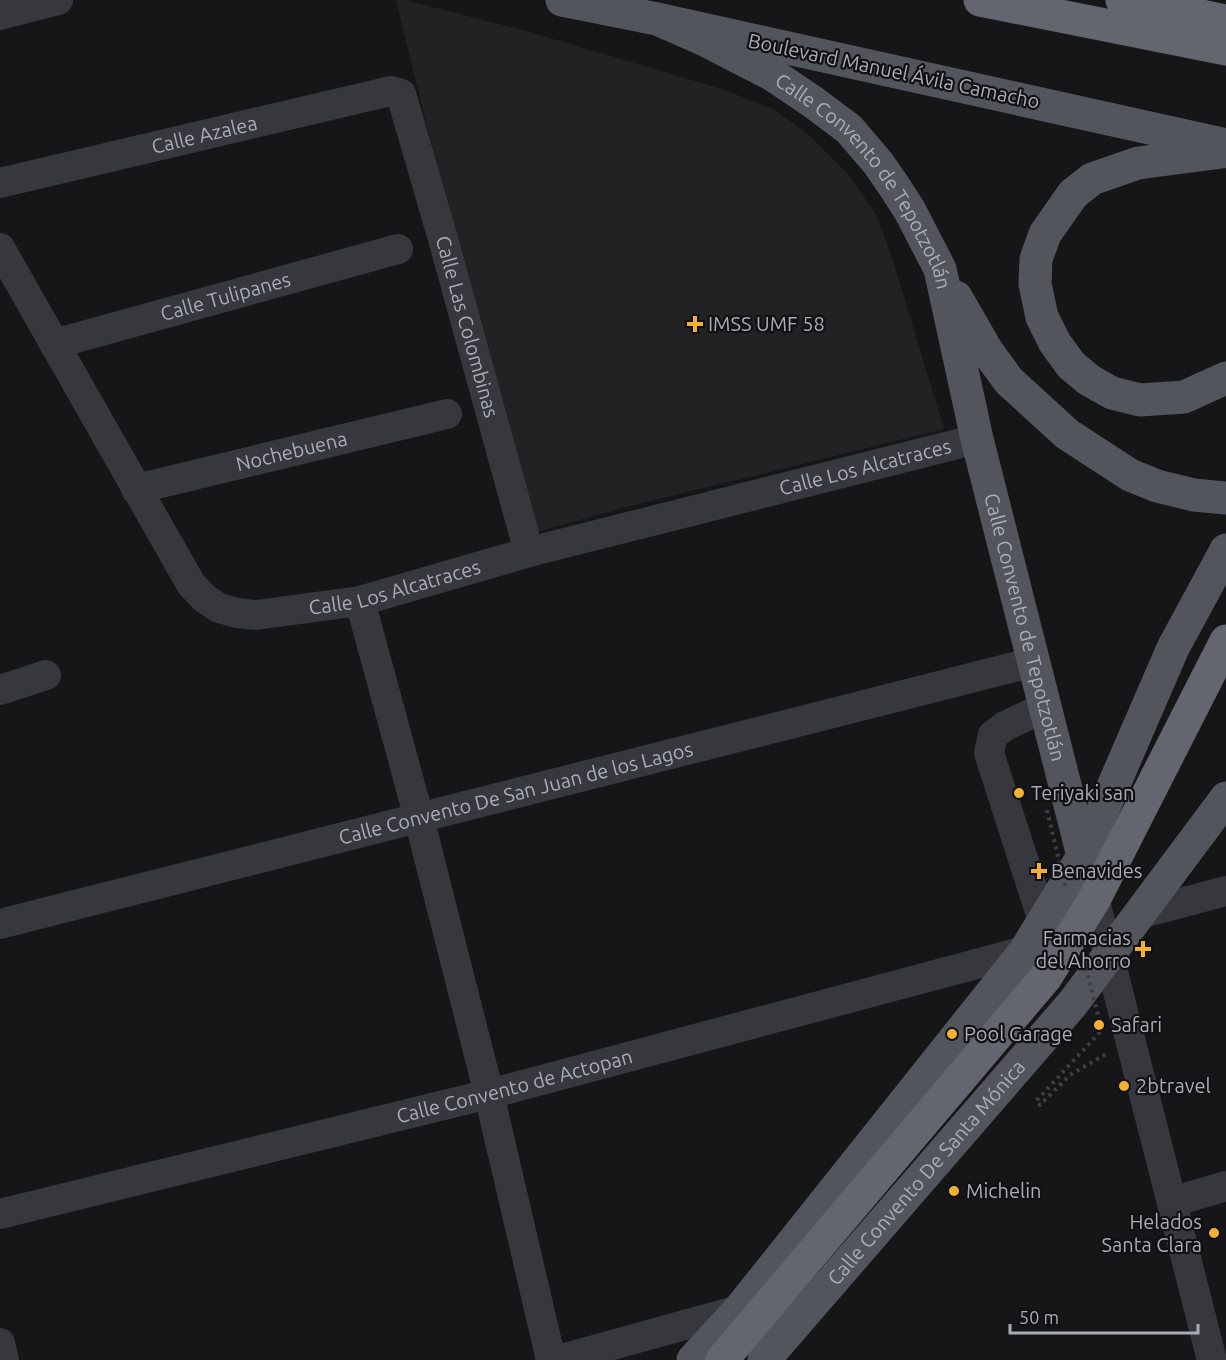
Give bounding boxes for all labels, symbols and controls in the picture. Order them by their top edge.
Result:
street label: Boulevard Manuel Ávila Camacho [746,28,1042,113]
street label: Calle Convento de Tepotzotlán [771,68,956,291]
street label: Calle Azalea [149,111,260,158]
street label: Calle Las Colombinas [432,233,504,420]
street label: Calle Tulipanes [158,267,293,325]
place label: IMSS UMF 58 [708,312,825,335]
marker: IMSS UMF 58 [686,315,704,333]
street label: Nochebuena [233,427,349,476]
street label: Calle Los Alcatraces [777,434,953,499]
street label: Calle Convento de Tepotzotlán [980,491,1070,764]
street label: Calle Los Alcatraces [307,555,483,619]
street label: Calle Convento De San Juan de los Lagos [336,737,695,849]
place label: Teriyaki san [1031,781,1134,804]
marker: Teriyaki san [1012,786,1026,800]
place label: Benavides [1051,859,1142,882]
marker: Benavides [1032,864,1046,878]
place label: Farmacias del Ahorro [1035,926,1131,972]
marker: Farmacias del Ahorro [1136,942,1150,956]
place label: Safari [1111,1013,1162,1036]
marker: Safari [1092,1018,1106,1032]
place label: Pool Garage [964,1022,1073,1045]
marker: Pool Garage [945,1027,959,1041]
street label: Calle Convento de Actopan [394,1044,635,1127]
street label: Calle Convento De Santa Mónica [822,1055,1030,1289]
place label: 2btravel [1136,1074,1211,1097]
marker: 2btravel [1117,1079,1131,1093]
place label: Michelin [966,1179,1042,1202]
marker: Michelin [947,1184,961,1198]
place label: Helados Santa Clara [1101,1210,1202,1256]
marker: Helados Santa Clara [1207,1226,1221,1240]
scale bar [1010,1297,1198,1335]
text: 50 m [1019,1307,1059,1327]

